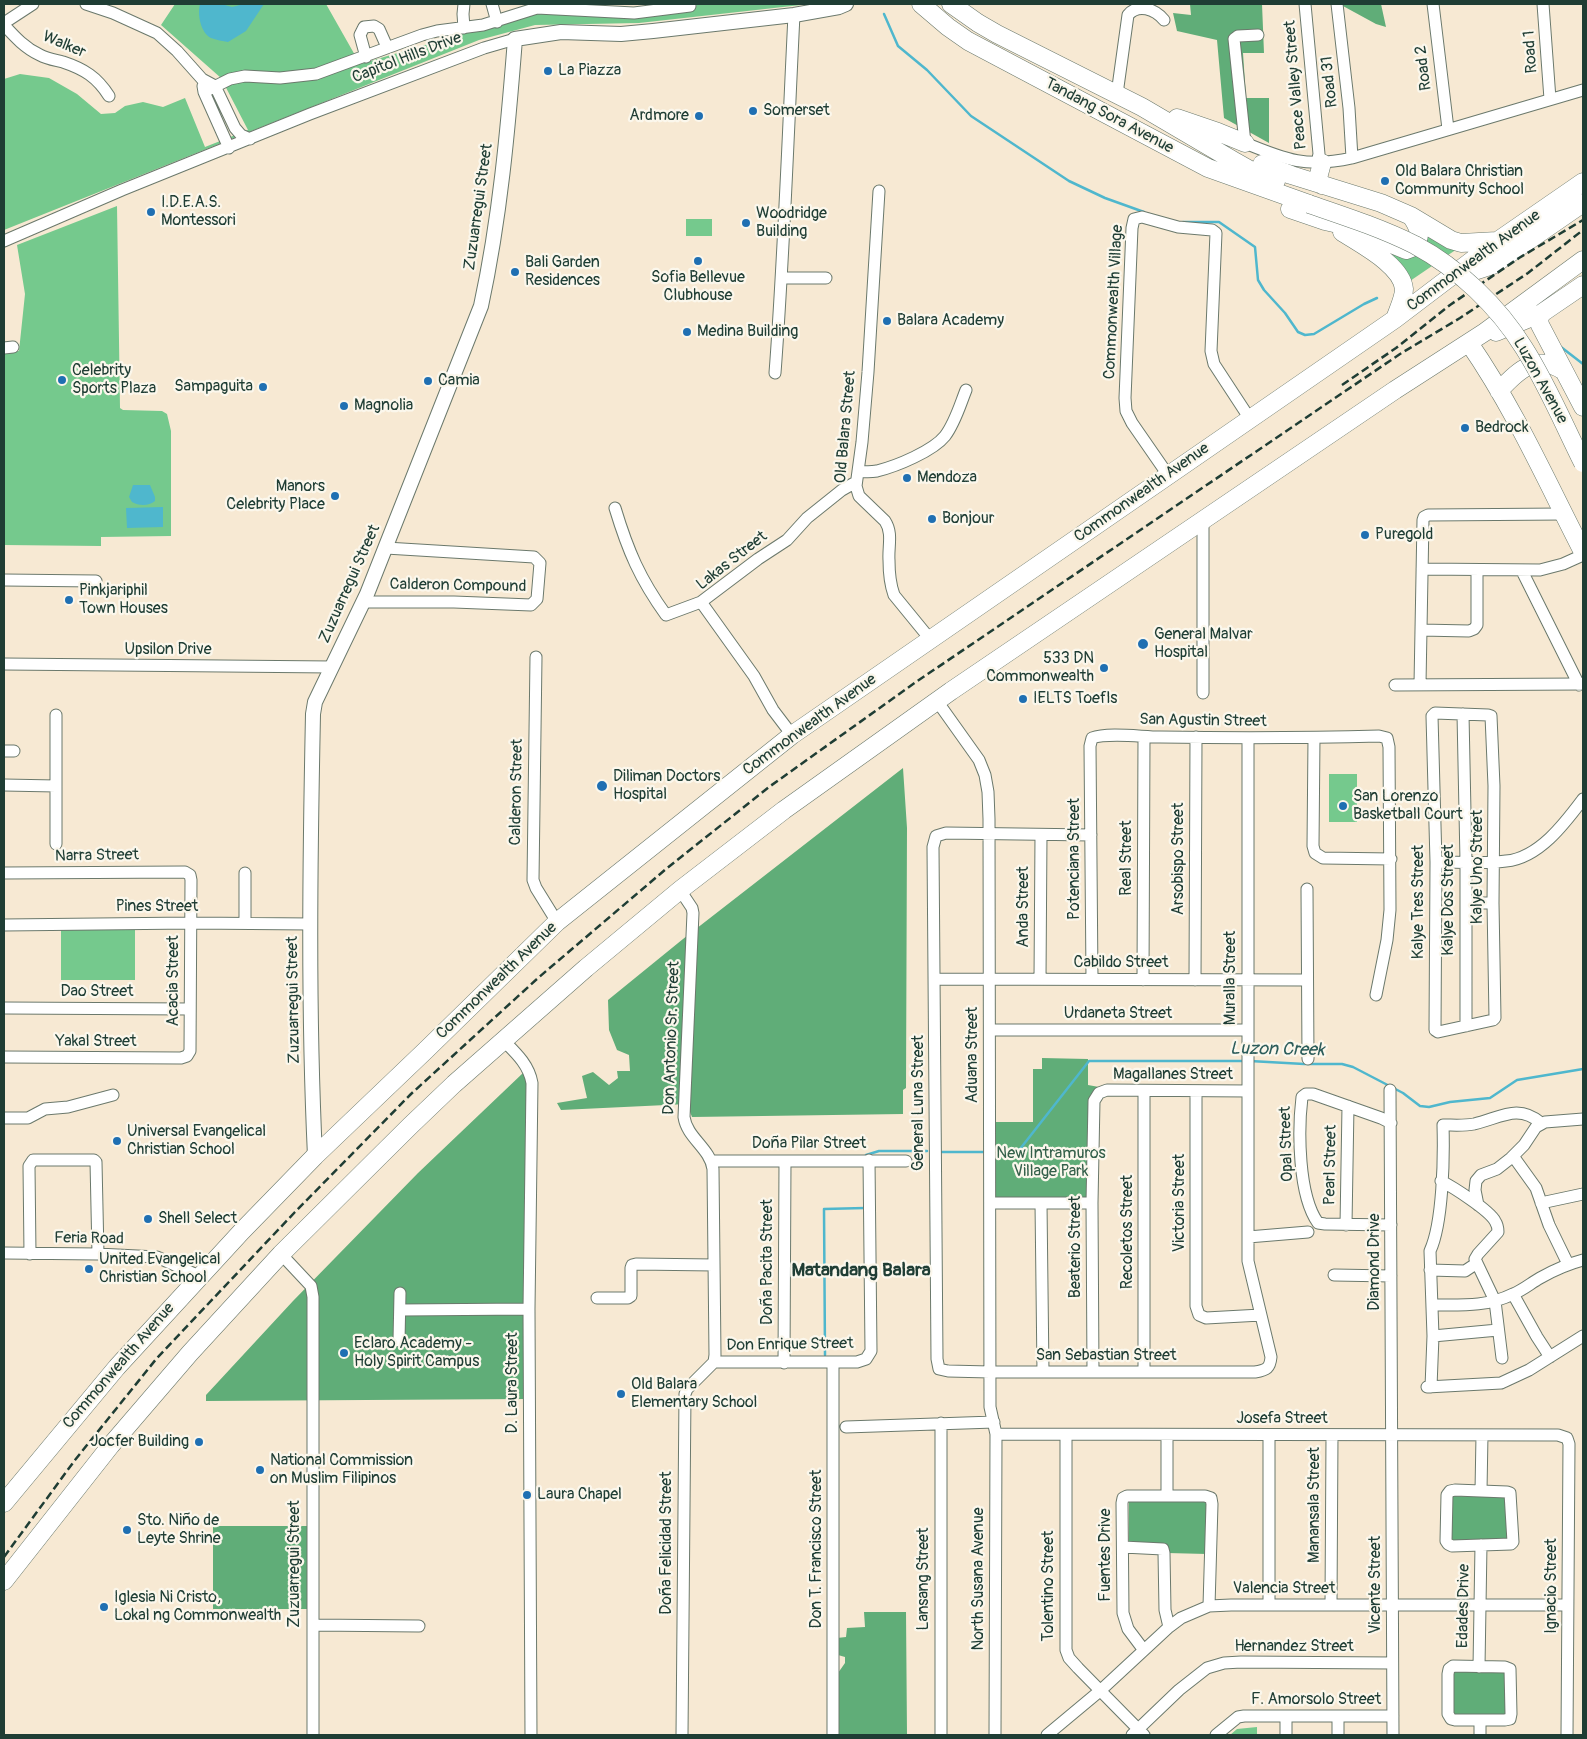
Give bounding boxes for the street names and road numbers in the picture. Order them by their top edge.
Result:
street label: Peace Valley Street [1281,19,1311,151]
street label: Walker [39,27,89,63]
street label: Capitol Hills Drive [350,28,464,88]
street label: Road 1 [1520,30,1542,74]
street label: Road 2 [1412,44,1436,92]
street label: Road 31 [1318,55,1342,109]
street label: Tandang Sora Avenue [1041,74,1177,158]
street label: Zuzuarregui Street [461,142,497,272]
street label: Commonwealth Avenue [1403,206,1545,316]
street label: Commonwealth Village [1100,224,1128,380]
street label: Luzon Avenue [1508,335,1572,427]
street label: Old Balara Street [832,370,860,484]
street label: Commonwealth Avenue [1071,439,1213,547]
street label: Zuzuarregui Street [315,522,385,646]
street label: Lakas Street [693,527,771,595]
street label: Calderon Compound [390,575,526,597]
street label: Upsilon Drive [124,640,212,660]
street label: Commonwealth Avenue [739,670,881,780]
street label: San Agustin Street [1139,710,1267,732]
street label: Calderon Street [506,738,528,846]
street label: Potenciana Street [1065,798,1085,920]
street label: Arsobispo Street [1169,803,1189,915]
street label: Kalye Uno Street [1468,810,1488,924]
street label: Real Street [1117,820,1137,896]
street label: Kalye Dos Street [1439,844,1459,956]
street label: Kalye Tres Street [1409,845,1429,959]
street label: Narra Street [55,846,139,866]
street label: Anda Street [1014,866,1034,948]
street label: Pines Street [116,897,198,917]
street label: Commonwealth Avenue [433,918,561,1044]
street label: Muralla Street [1221,931,1241,1025]
street label: Acacia Street [164,935,184,1027]
street label: Zuzuarregui Street [283,936,305,1064]
street label: Cabildo Street [1074,953,1168,973]
street label: Don Antonio Sr. Street [660,961,684,1115]
street label: Dao Street [61,982,133,1002]
street label: Urdaneta Street [1064,1004,1172,1024]
street label: Aduana Street [963,1007,983,1103]
street label: Yakal Street [56,1032,136,1052]
street label: General Luna Street [909,1035,929,1171]
street label: Magallanes Street [1113,1065,1233,1085]
street label: Opal Street [1276,1106,1298,1182]
street label: Pearl Street [1321,1125,1341,1205]
street label: Doña Pilar Street [752,1134,866,1154]
street label: Victoria Street [1170,1154,1190,1252]
street label: Recoletos Street [1118,1175,1138,1289]
street label: Beaterio Street [1066,1196,1086,1298]
street label: Doña Pacita Street [758,1199,778,1325]
street label: Diamond Drive [1365,1213,1385,1311]
street label: Feria Road [54,1229,124,1249]
street label: Commonwealth Avenue [59,1299,179,1433]
street label: D. Laura Street [503,1332,523,1434]
street label: Don Enrique Street [726,1334,854,1356]
street label: San Sebastian Street [1036,1346,1176,1366]
street label: Josefa Street [1236,1409,1328,1429]
street label: Manansala Street [1305,1447,1325,1563]
street label: Don T. Francisco Street [807,1470,827,1628]
street label: Doña Felicidad Street [657,1471,677,1615]
street label: Zuzuarregui Street [285,1500,305,1628]
street label: North Susana Avenue [969,1507,989,1651]
street label: Fuentes Drive [1096,1508,1116,1602]
street label: Lansang Street [914,1528,934,1630]
street label: Tolentino Street [1039,1531,1059,1641]
street label: Vicente Street [1366,1536,1386,1634]
street label: Ignacio Street [1542,1538,1562,1634]
street label: Edades Drive [1454,1564,1474,1648]
street label: Valencia Street [1233,1579,1335,1599]
street label: Hernandez Street [1234,1637,1354,1657]
street label: F. Amorsolo Street [1251,1690,1381,1710]

